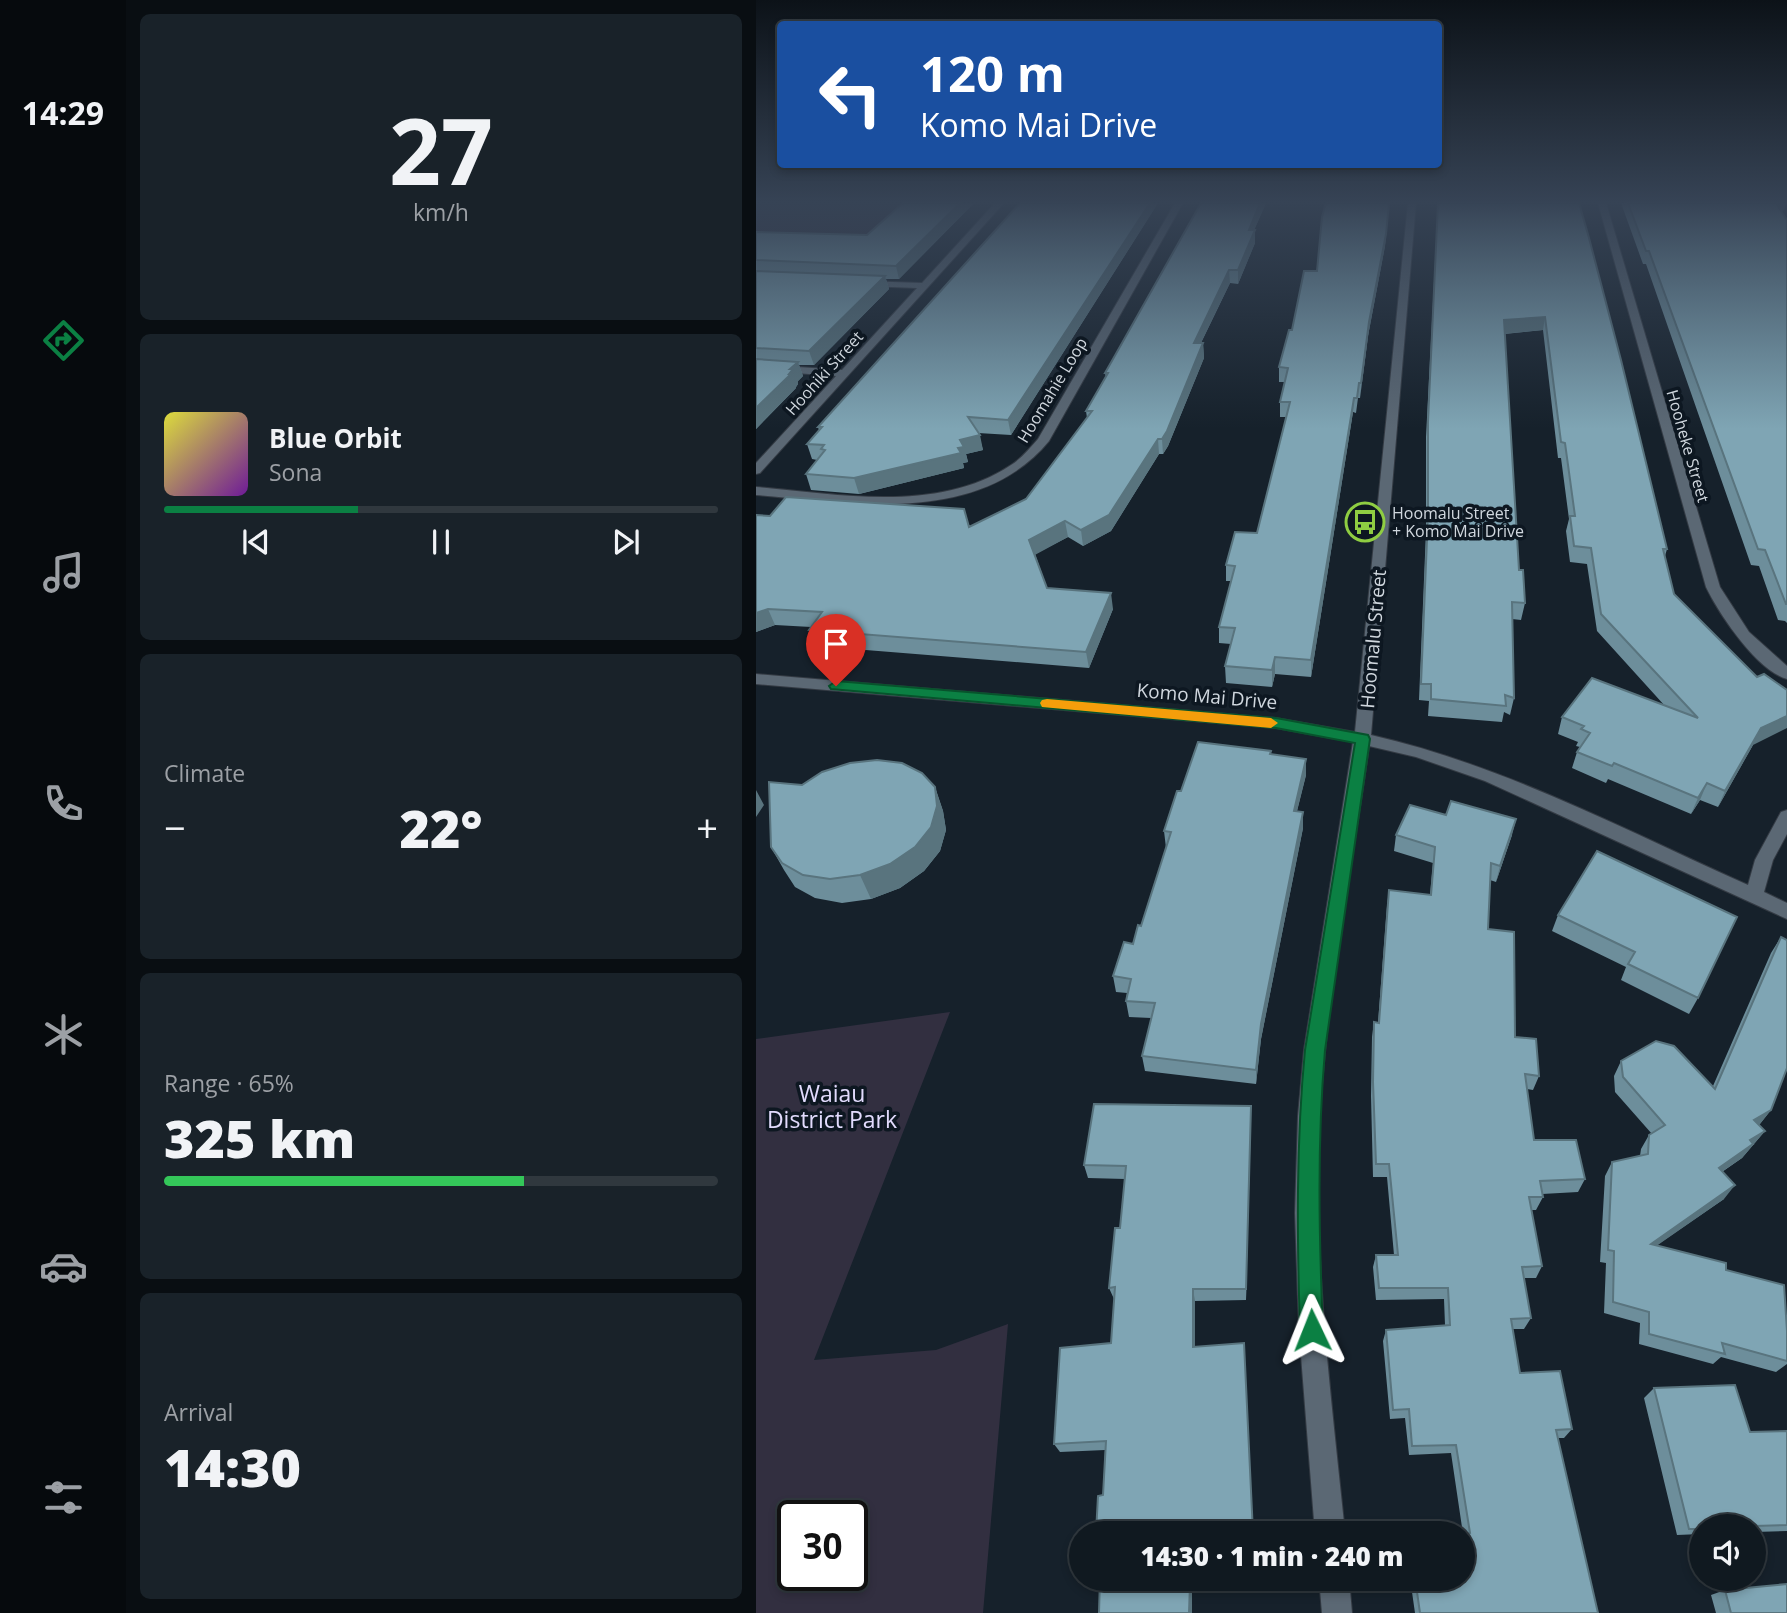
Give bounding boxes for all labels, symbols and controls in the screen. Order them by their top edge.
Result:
text: 120 m [920,40,1065,106]
icon: left [805,49,896,140]
text: 27 [389,88,493,212]
text: 14:29 [22,91,104,134]
text: Komo Mai Drive [920,103,1157,146]
text: km/h [413,196,469,228]
icon: directions [39,316,88,365]
street label: Hoohiki Street [780,326,868,420]
street label: Hoomahie Loop [1012,333,1092,447]
street label: Hooheke Street [1661,387,1715,505]
text: Blue Orbit [269,420,402,456]
text: Sona [269,456,322,488]
bus stop icon: Hoomalu Street + Komo Mai Drive [1344,501,1386,543]
place label: Hoomalu Street + Komo Mai Drive [1392,502,1524,542]
icon: previous [237,523,275,561]
icon: pause [422,523,460,561]
icon: next [607,523,645,561]
icon: music [39,548,88,597]
street label: Hoomalu Street [1354,568,1392,710]
pin [806,614,866,686]
icon: arrive [817,625,855,663]
street label: Komo Mai Drive [1136,677,1278,715]
text: Climate [164,757,245,789]
icon: phone [39,779,88,828]
text: 22° [400,792,482,863]
text: − [164,801,186,853]
text: + [696,801,718,853]
icon: climate [39,1010,88,1059]
text: Range · 65% [164,1067,294,1099]
park label: Waiau District Park [767,1077,897,1135]
text: 325 km [164,1102,355,1173]
icon: car [39,1242,88,1291]
position arrow [1275,1293,1349,1367]
text: Arrival [164,1396,233,1428]
text: 14:30 [164,1431,301,1502]
icon: filters [39,1473,88,1522]
speed limit sign: 30 [777,1500,868,1591]
map controls [1689,1514,1766,1591]
button: sound [1689,1514,1766,1591]
text: 14:30 · 1 min · 240 m [1141,1538,1403,1574]

